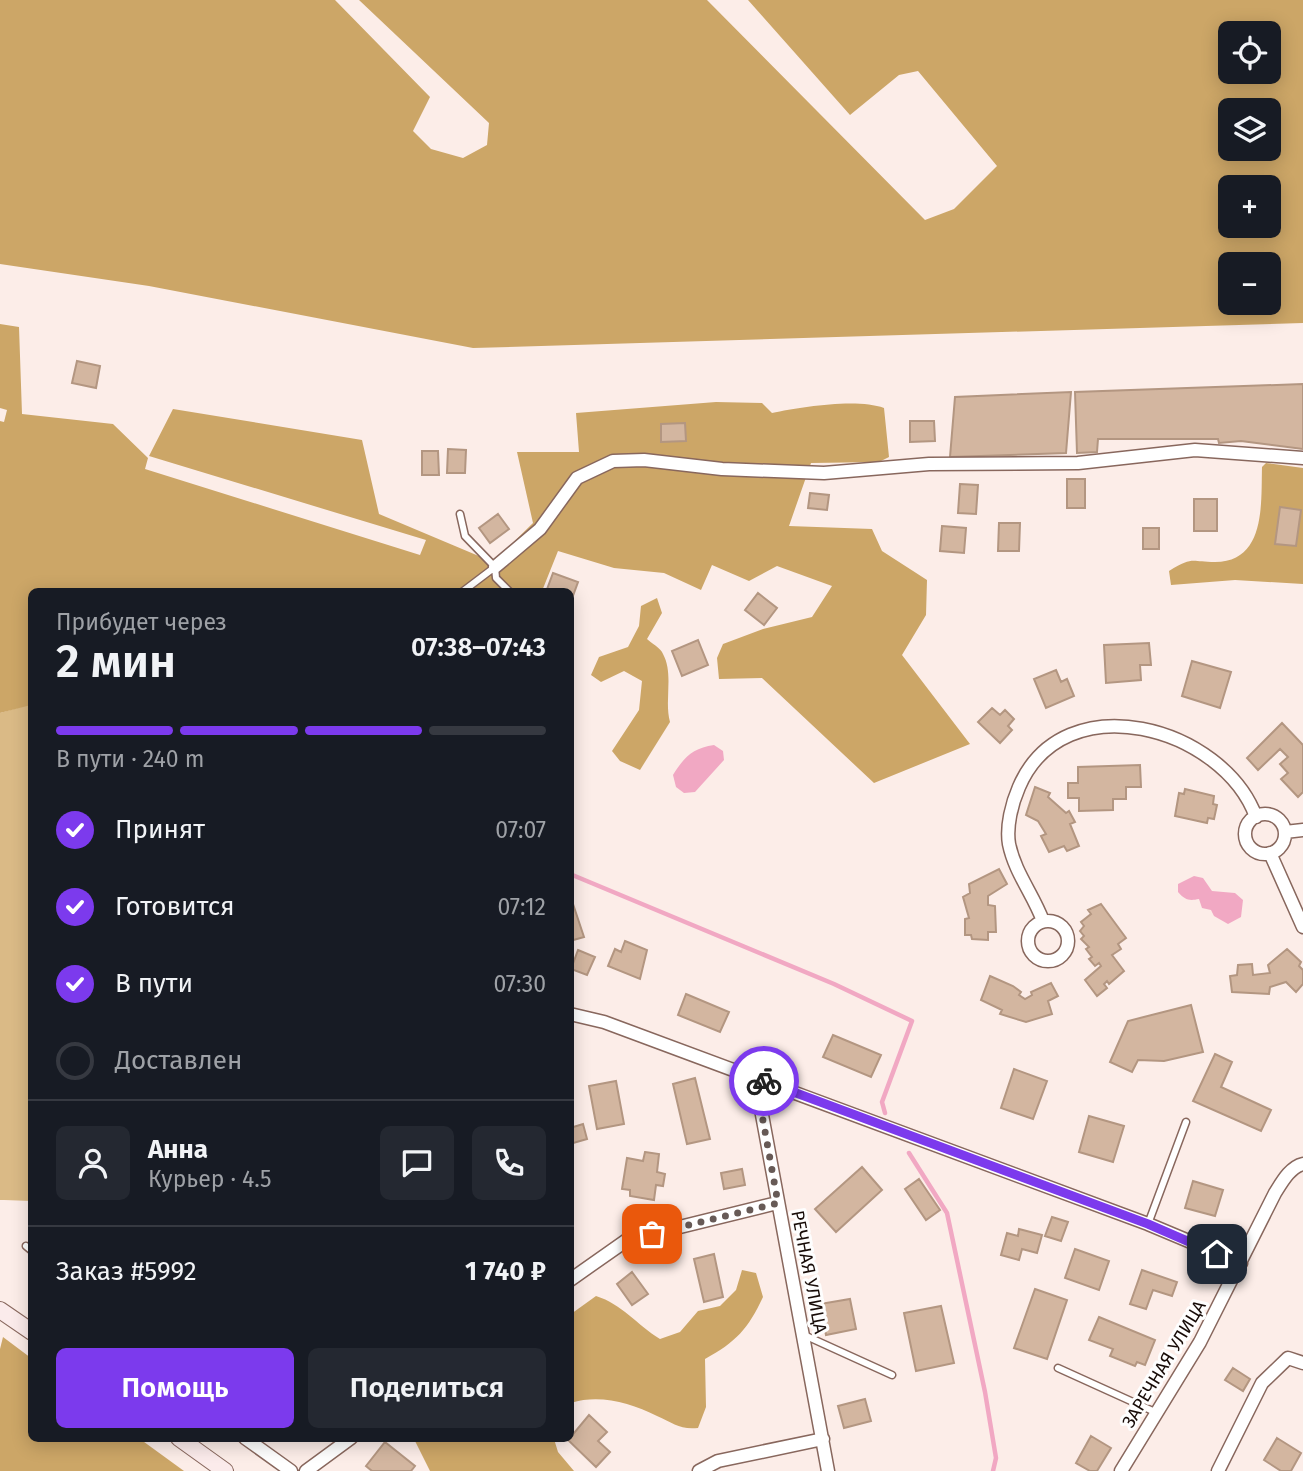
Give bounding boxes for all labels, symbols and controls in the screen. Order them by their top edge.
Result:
map controls [1218,21,1281,315]
button: locate [1218,21,1281,84]
button: layers [1218,98,1281,161]
button: + [1218,175,1281,238]
button: − [1218,252,1281,315]
text: Прибудет через [56,608,227,636]
text: 07:38–07:43 [411,632,546,663]
text: 2 мин [56,634,176,689]
text: В пути · 240 m [56,745,205,773]
icon: check [56,811,94,849]
text: Принят [115,814,205,845]
text: 07:07 [495,816,546,844]
icon: check [56,888,94,926]
text: Готовится [115,891,235,922]
text: 07:12 [497,893,546,921]
icon: check [56,965,94,1003]
text: В пути [115,968,193,999]
text: 07:30 [493,970,546,998]
text: Доставлен [115,1045,242,1076]
courier [729,1046,799,1116]
icon: bike [745,1062,783,1100]
button: person [56,1126,130,1200]
button: chat [380,1126,454,1200]
button: phone [472,1126,546,1200]
text: Анна [148,1134,208,1165]
text: Курьер · 4.5 [148,1165,272,1193]
pin [622,1204,682,1264]
street label: РЕЧНАЯ УЛИЦА [786,1209,832,1336]
icon: bag [633,1215,671,1253]
pin [1187,1224,1247,1284]
icon: home [1198,1235,1236,1273]
text: Заказ #5992 [56,1256,197,1287]
text: 1 740 ₽ [465,1256,546,1287]
street label: ЗАРЕЧНАЯ УЛИЦА [1117,1296,1211,1432]
button: Помощь [56,1348,294,1428]
button: Поделиться [308,1348,546,1428]

